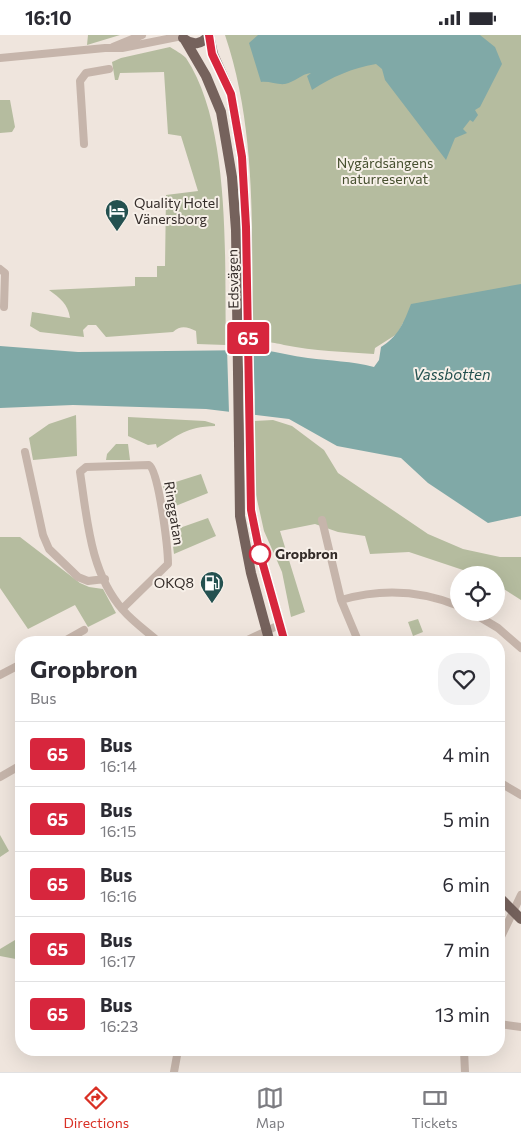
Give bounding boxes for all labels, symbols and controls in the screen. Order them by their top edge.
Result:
text: 16:10 [25,6,72,29]
park label: Nygårdsängens naturreservat [337,154,433,187]
place label: Quality Hotel Vänersborg [134,194,219,227]
hotel icon: Quality Hotel Vänersborg [104,198,130,232]
street label: Edsvägen [223,249,242,309]
line badge: 65 [226,322,270,354]
text: 65 [237,327,259,349]
water label: Vassbotten [413,365,491,383]
street label: Ringgatan [161,480,188,546]
marker: Gropbron [249,543,271,565]
place label: Gropbron [275,545,338,562]
map controls [450,566,505,621]
button: locate [450,566,505,621]
fuel station icon: OKQ8 [199,570,225,604]
place label: OKQ8 [154,574,194,591]
button: heart [438,653,490,705]
text: Gropbron [30,654,138,683]
text: Bus [30,688,57,707]
text: Bus [100,733,132,756]
text: 65 [47,743,68,765]
text: 4 min [443,743,490,766]
text: 16:14 [100,756,137,775]
text: Bus [100,798,132,821]
text: 65 [47,808,68,830]
text: 5 min [443,808,490,831]
text: 16:15 [100,821,136,840]
text: Bus [100,863,132,886]
text: 65 [47,873,68,895]
text: 6 min [442,873,490,896]
text: 16:16 [100,886,137,905]
text: Bus [100,928,132,951]
text: 65 [47,938,68,960]
text: 7 min [444,938,490,961]
text: 16:17 [100,951,136,970]
text: Bus [100,993,132,1016]
text: 65 [47,1003,68,1025]
text: 13 min [435,1003,490,1026]
text: 16:23 [100,1016,138,1035]
tab: Directions [63,1084,129,1131]
tab: Map [256,1084,285,1131]
tab: Tickets [411,1084,458,1131]

